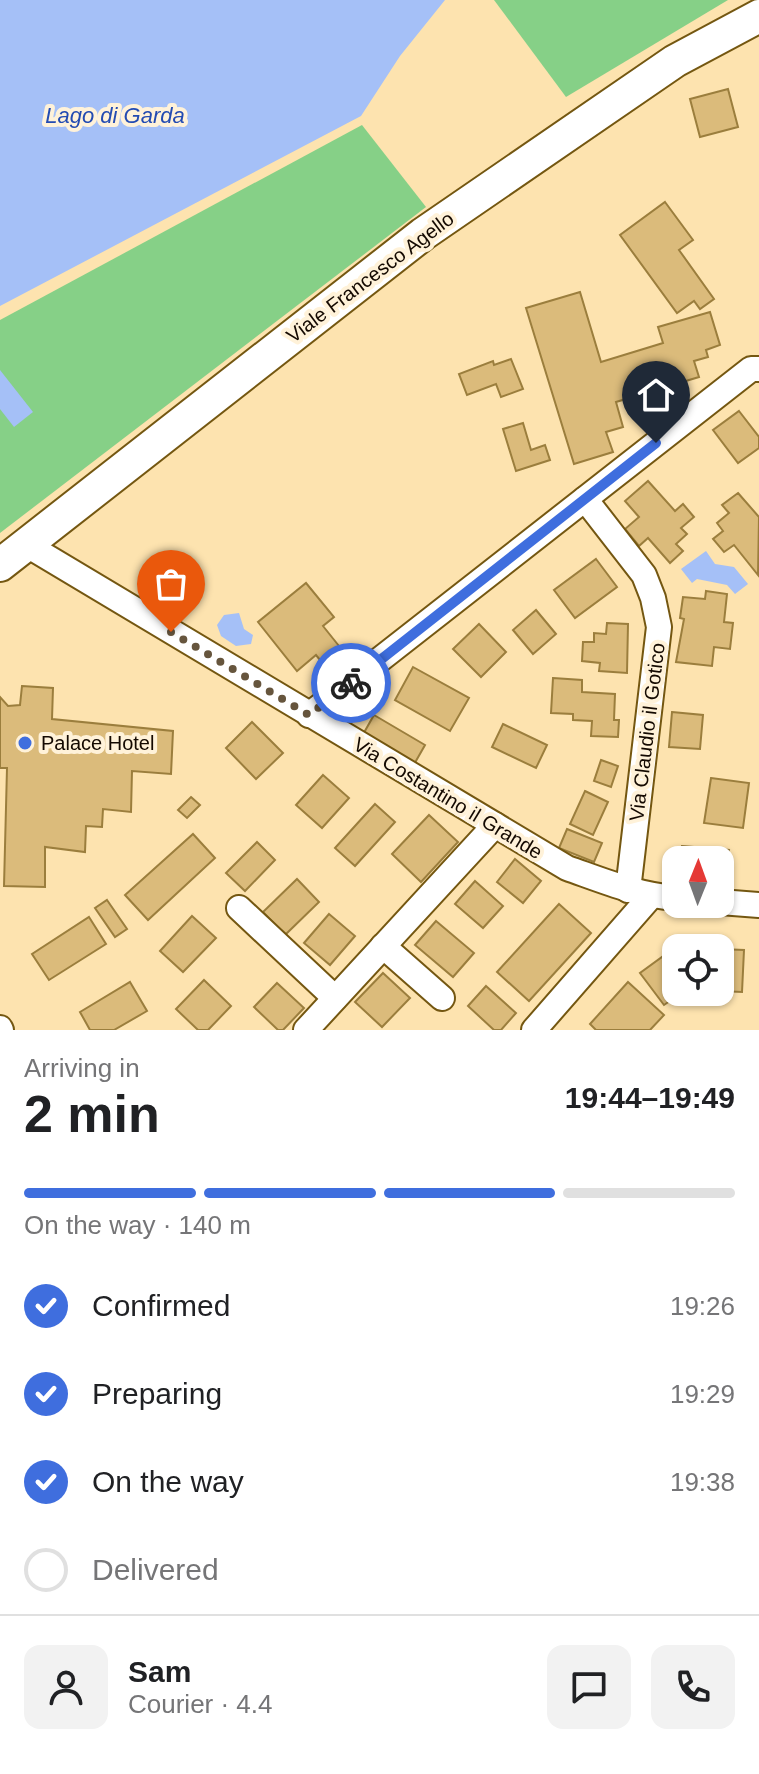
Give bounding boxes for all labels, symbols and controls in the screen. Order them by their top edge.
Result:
water label: Lago di Garda [45,103,185,128]
street label: Viale Francesco Agello [282,207,458,347]
pin [622,361,690,443]
icon: home [634,373,678,417]
pin [137,550,205,632]
icon: bag [149,562,193,606]
street label: Via Claudio il Gotico [625,641,669,823]
courier [311,643,391,723]
icon: bike [329,661,373,705]
place label: Palace Hotel [41,732,154,754]
street label: Via Costantino il Grande [350,733,546,863]
marker: Palace Hotel [16,734,34,752]
north arrow [662,846,734,918]
map controls [662,846,734,1006]
button: locate [662,934,734,1006]
text: Arriving in [24,1053,140,1083]
text: 19:44–19:49 [565,1081,735,1114]
text: 2 min [24,1085,160,1143]
text: On the way · 140 m [24,1210,251,1240]
icon: check [24,1284,68,1328]
text: Confirmed [92,1289,230,1322]
text: 19:26 [670,1291,735,1321]
icon: check [24,1372,68,1416]
text: Preparing [92,1377,222,1410]
text: 19:29 [670,1379,735,1409]
icon: check [24,1460,68,1504]
text: On the way [92,1465,244,1498]
text: 19:38 [670,1467,735,1497]
text: Delivered [92,1553,219,1586]
button: person [24,1645,108,1729]
button: chat [547,1645,631,1729]
button: phone [651,1645,735,1729]
text: Sam [128,1655,191,1688]
text: Courier · 4.4 [128,1689,273,1719]

